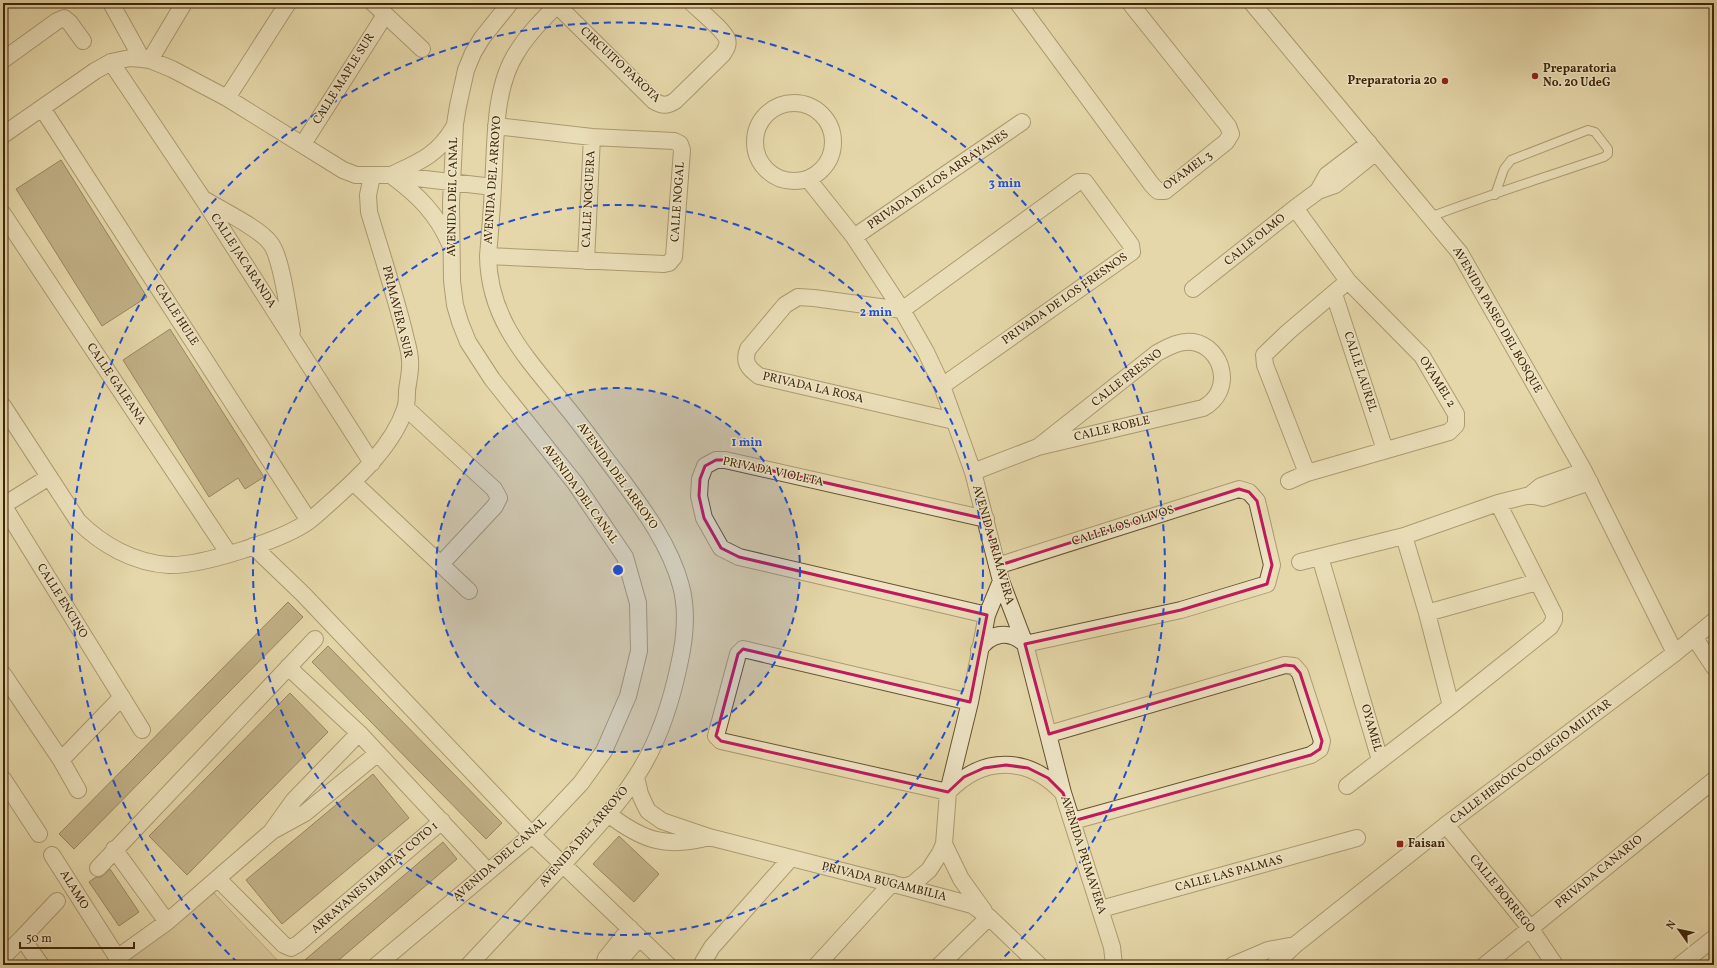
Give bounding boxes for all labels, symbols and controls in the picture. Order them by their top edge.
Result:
street label: CIRCUITO PAROTA [576,23,664,107]
street label: CALLE MAPLE SUR [309,30,379,128]
place label: Preparatoria No. 20 UdeG [1543,61,1617,91]
marker: Preparatoria No. 20 UdeG [1530,71,1540,81]
place label: Preparatoria 20 [1348,73,1437,89]
marker: Preparatoria 20 [1440,76,1450,86]
street label: AVENIDA DEL ARROYO [481,115,505,245]
street label: PRIVADA DE LOS ARRAYANES [864,127,1012,233]
street label: AVENIDA DEL CANAL [444,137,462,257]
street label: OYAMEL 3 [1160,148,1216,194]
street label: CALLE NOGUERA [578,149,600,248]
street label: CALLE NOGAL [667,161,689,243]
text: 3 min [989,176,1021,192]
street label: CALLE OLMO [1221,210,1289,270]
street label: CALLE JACARANDA [206,211,280,312]
street label: AVENIDA PASEO DEL BOSQUE [1448,244,1546,396]
street label: PRIVADA DE LOS FRESNOS [999,249,1131,349]
street label: PRIMAVERA SUR [378,264,416,360]
street label: CALLE HULE [150,281,202,349]
text: 2 min [860,305,892,321]
street label: CALLE LAUREL [1339,330,1381,415]
street label: CALLE GALEANA [83,340,150,428]
street label: CALLE FRESNO [1088,345,1166,411]
street label: OYAMEL 2 [1415,353,1459,411]
street label: PRIVADA LA ROSA [761,369,866,408]
street label: CALLE ROBLE [1072,412,1152,446]
street label: AVENIDA DEL ARROYO [573,419,661,533]
text: 1 min [732,435,763,451]
street label: AVENIDA DEL CANAL [538,441,622,547]
street label: PRIVADA VIOLETA [721,453,826,491]
street label: AVENIDA PRIMAVERA [968,483,1018,607]
street label: CALLE LOS OLIVOS [1070,502,1176,550]
street label: CALLE ENCINO [33,561,91,641]
centre of rings [611,563,625,577]
street label: CALLE HERÓICO COLEGIO MILITAR [1446,695,1615,828]
street label: OYAMEL [1357,702,1385,754]
street label: AVENIDA DEL ARROYO [536,783,632,891]
street label: AVENIDA PRIMAVERA [1056,794,1110,917]
street label: AVENIDA DEL CANAL [450,815,551,905]
street label: ARRAYANES HABITAT COTO 1 [308,818,442,938]
street label: PRIVADA CANARIO [1552,832,1646,912]
place label: Faisan [1408,836,1445,852]
marker: Faisan [1395,839,1405,849]
street label: CALLE BORREGO [1465,851,1539,937]
street label: CALLE LAS PALMAS [1173,852,1285,896]
street label: PRIVADA BUGAMBILIA [820,859,949,905]
street label: ALAMO [56,867,92,913]
north arrow [1659,910,1699,950]
text: N [1663,918,1680,933]
scale bar [20,924,134,950]
text: 50 m [26,931,52,947]

